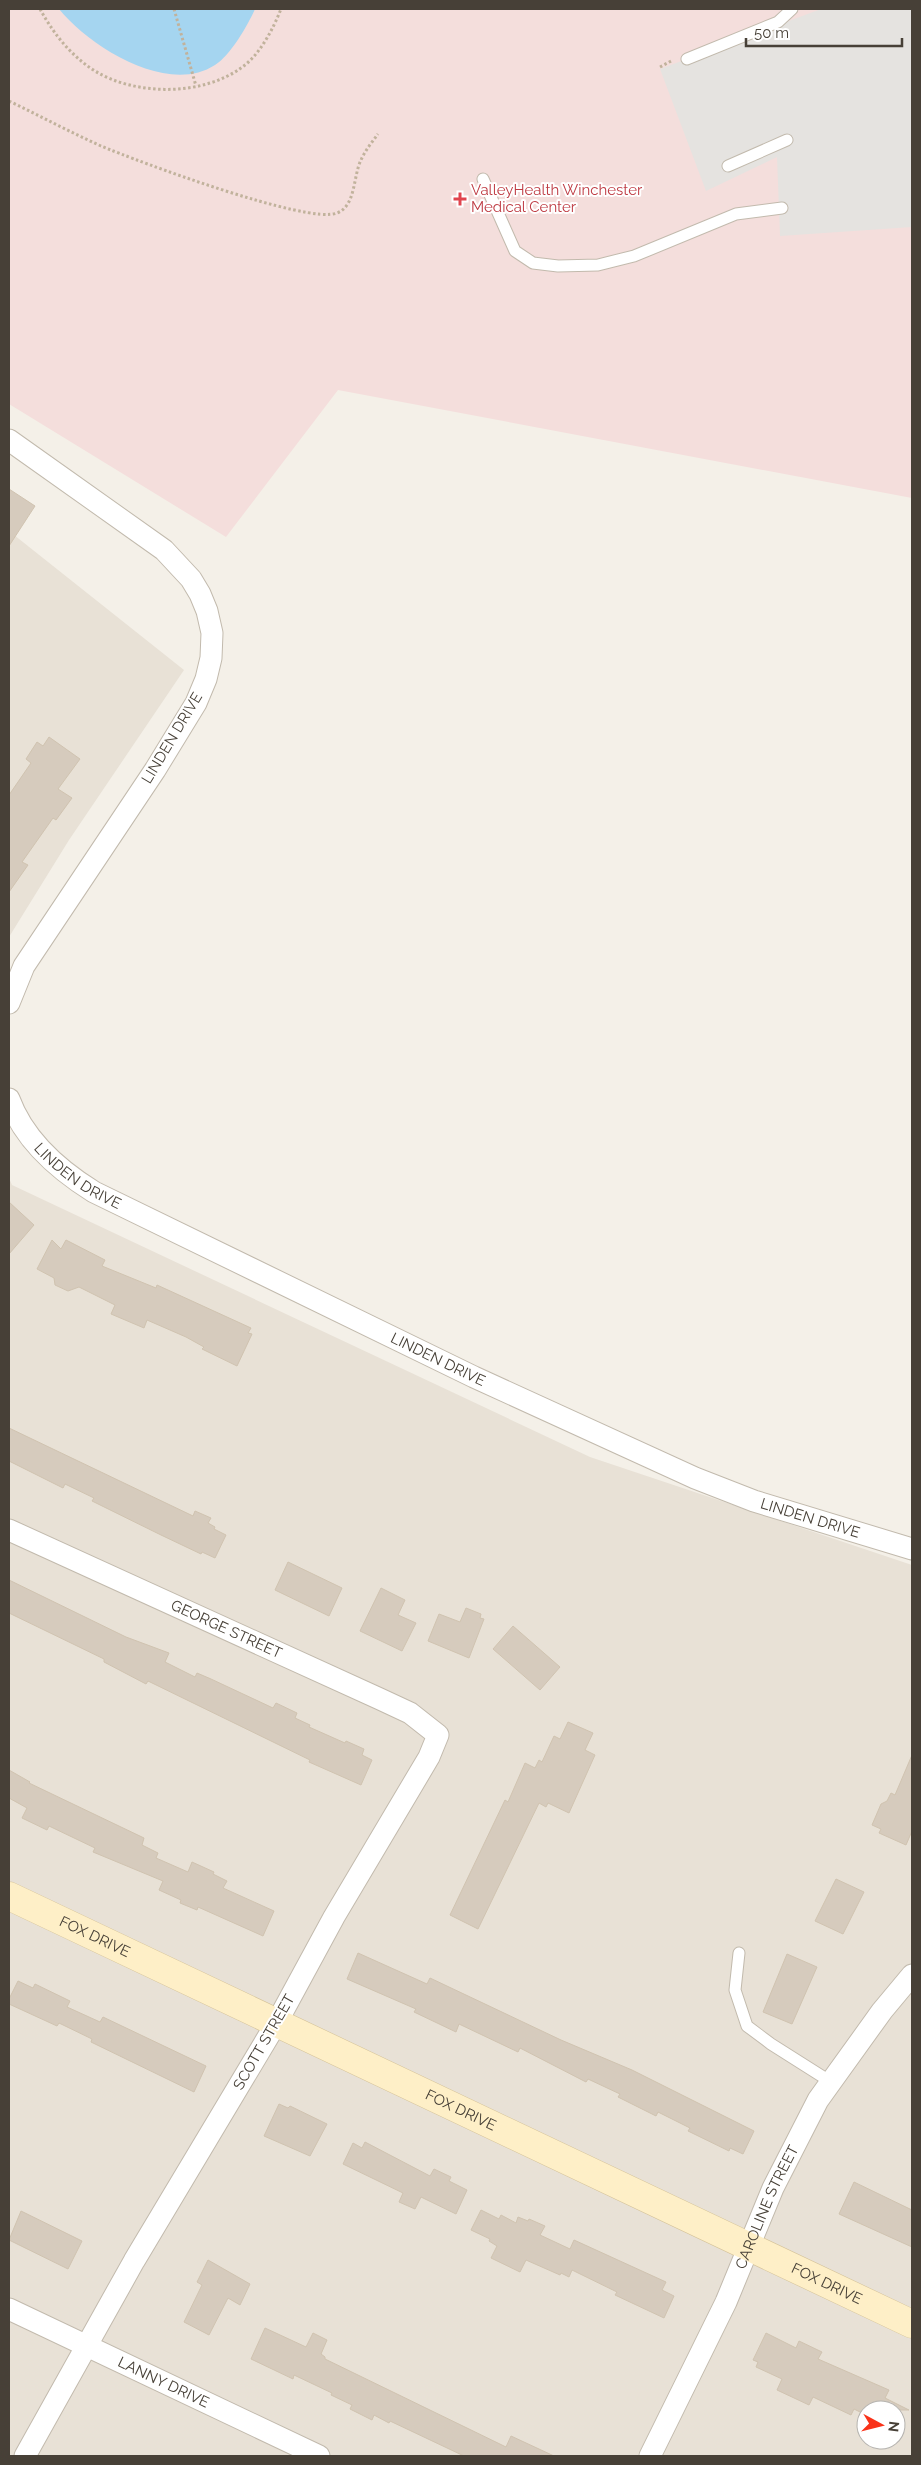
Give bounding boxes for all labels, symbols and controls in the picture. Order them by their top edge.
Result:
scale bar [746,15,902,47]
text: 50 m [754,24,789,42]
place label: ValleyHealth Winchester Medical Center [471,181,643,216]
marker: ValleyHealth Winchester Medical Center [453,192,467,206]
street label: LINDEN DRIVE [138,689,206,787]
street label: LINDEN DRIVE [30,1139,124,1213]
street label: LINDEN DRIVE [388,1329,488,1390]
street label: LINDEN DRIVE [758,1494,862,1542]
street label: GEORGE STREET [168,1596,285,1662]
street label: FOX DRIVE [57,1912,133,1961]
street label: SCOTT STREET [229,1991,299,2093]
street label: FOX DRIVE [423,2086,499,2135]
street label: CAROLINE STREET [732,2142,802,2272]
street label: FOX DRIVE [789,2259,865,2308]
street label: LANNY DRIVE [115,2353,212,2412]
north arrow [856,2400,906,2450]
text: N [885,2420,902,2433]

